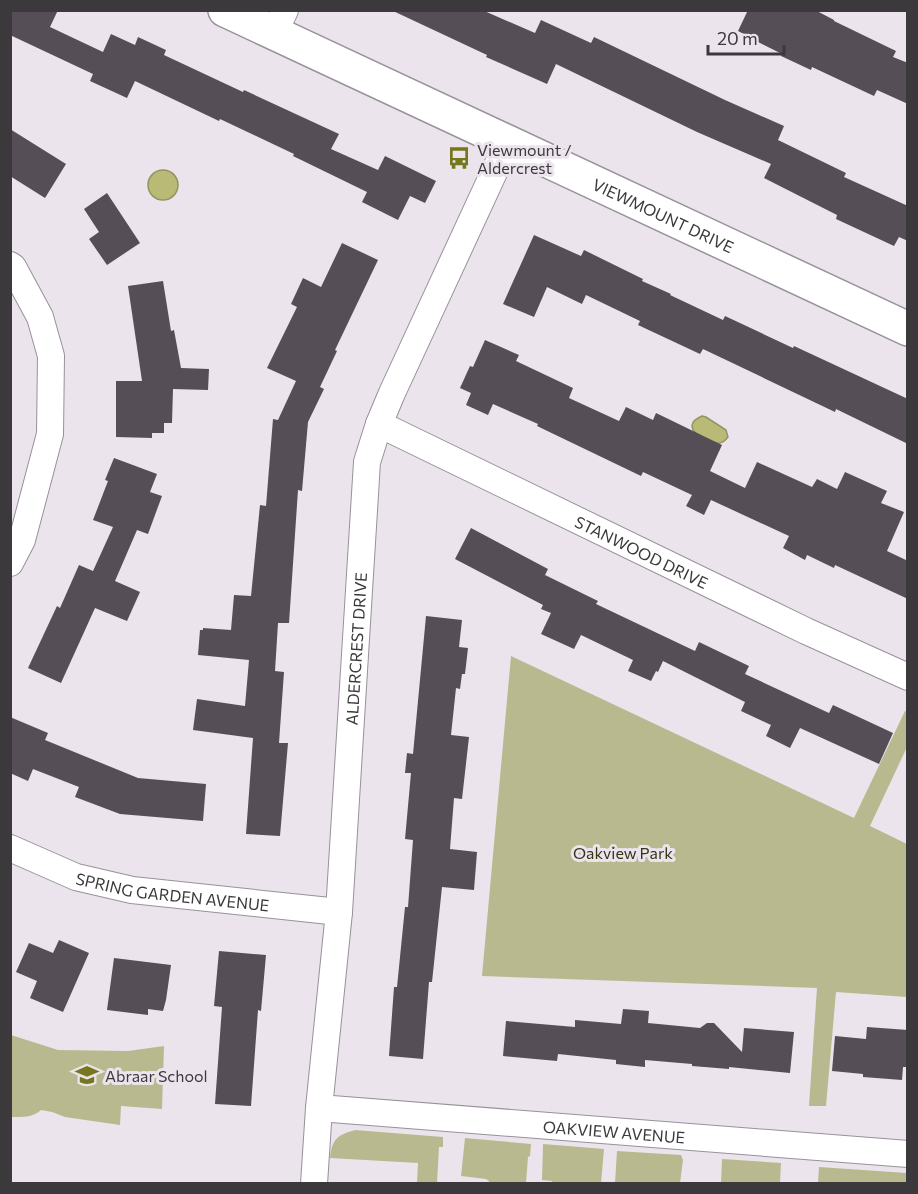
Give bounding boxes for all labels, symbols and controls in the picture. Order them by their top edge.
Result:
scale bar [708,18,784,56]
text: 20 m [717,27,758,49]
place label: Viewmount / Aldercrest [477,140,572,177]
bus stop icon: Viewmount / Aldercrest [446,145,472,171]
street label: VIEWMOUNT DRIVE [590,174,737,256]
street label: STANWOOD DRIVE [572,511,711,592]
street label: ALDERCREST DRIVE [341,572,370,726]
park label: Oakview Park [573,843,673,862]
street label: SPRING GARDEN AVENUE [74,868,270,914]
school or university icon: Abraar School [74,1062,100,1088]
place label: Abraar School [105,1066,208,1085]
street label: OAKVIEW AVENUE [542,1116,686,1146]

